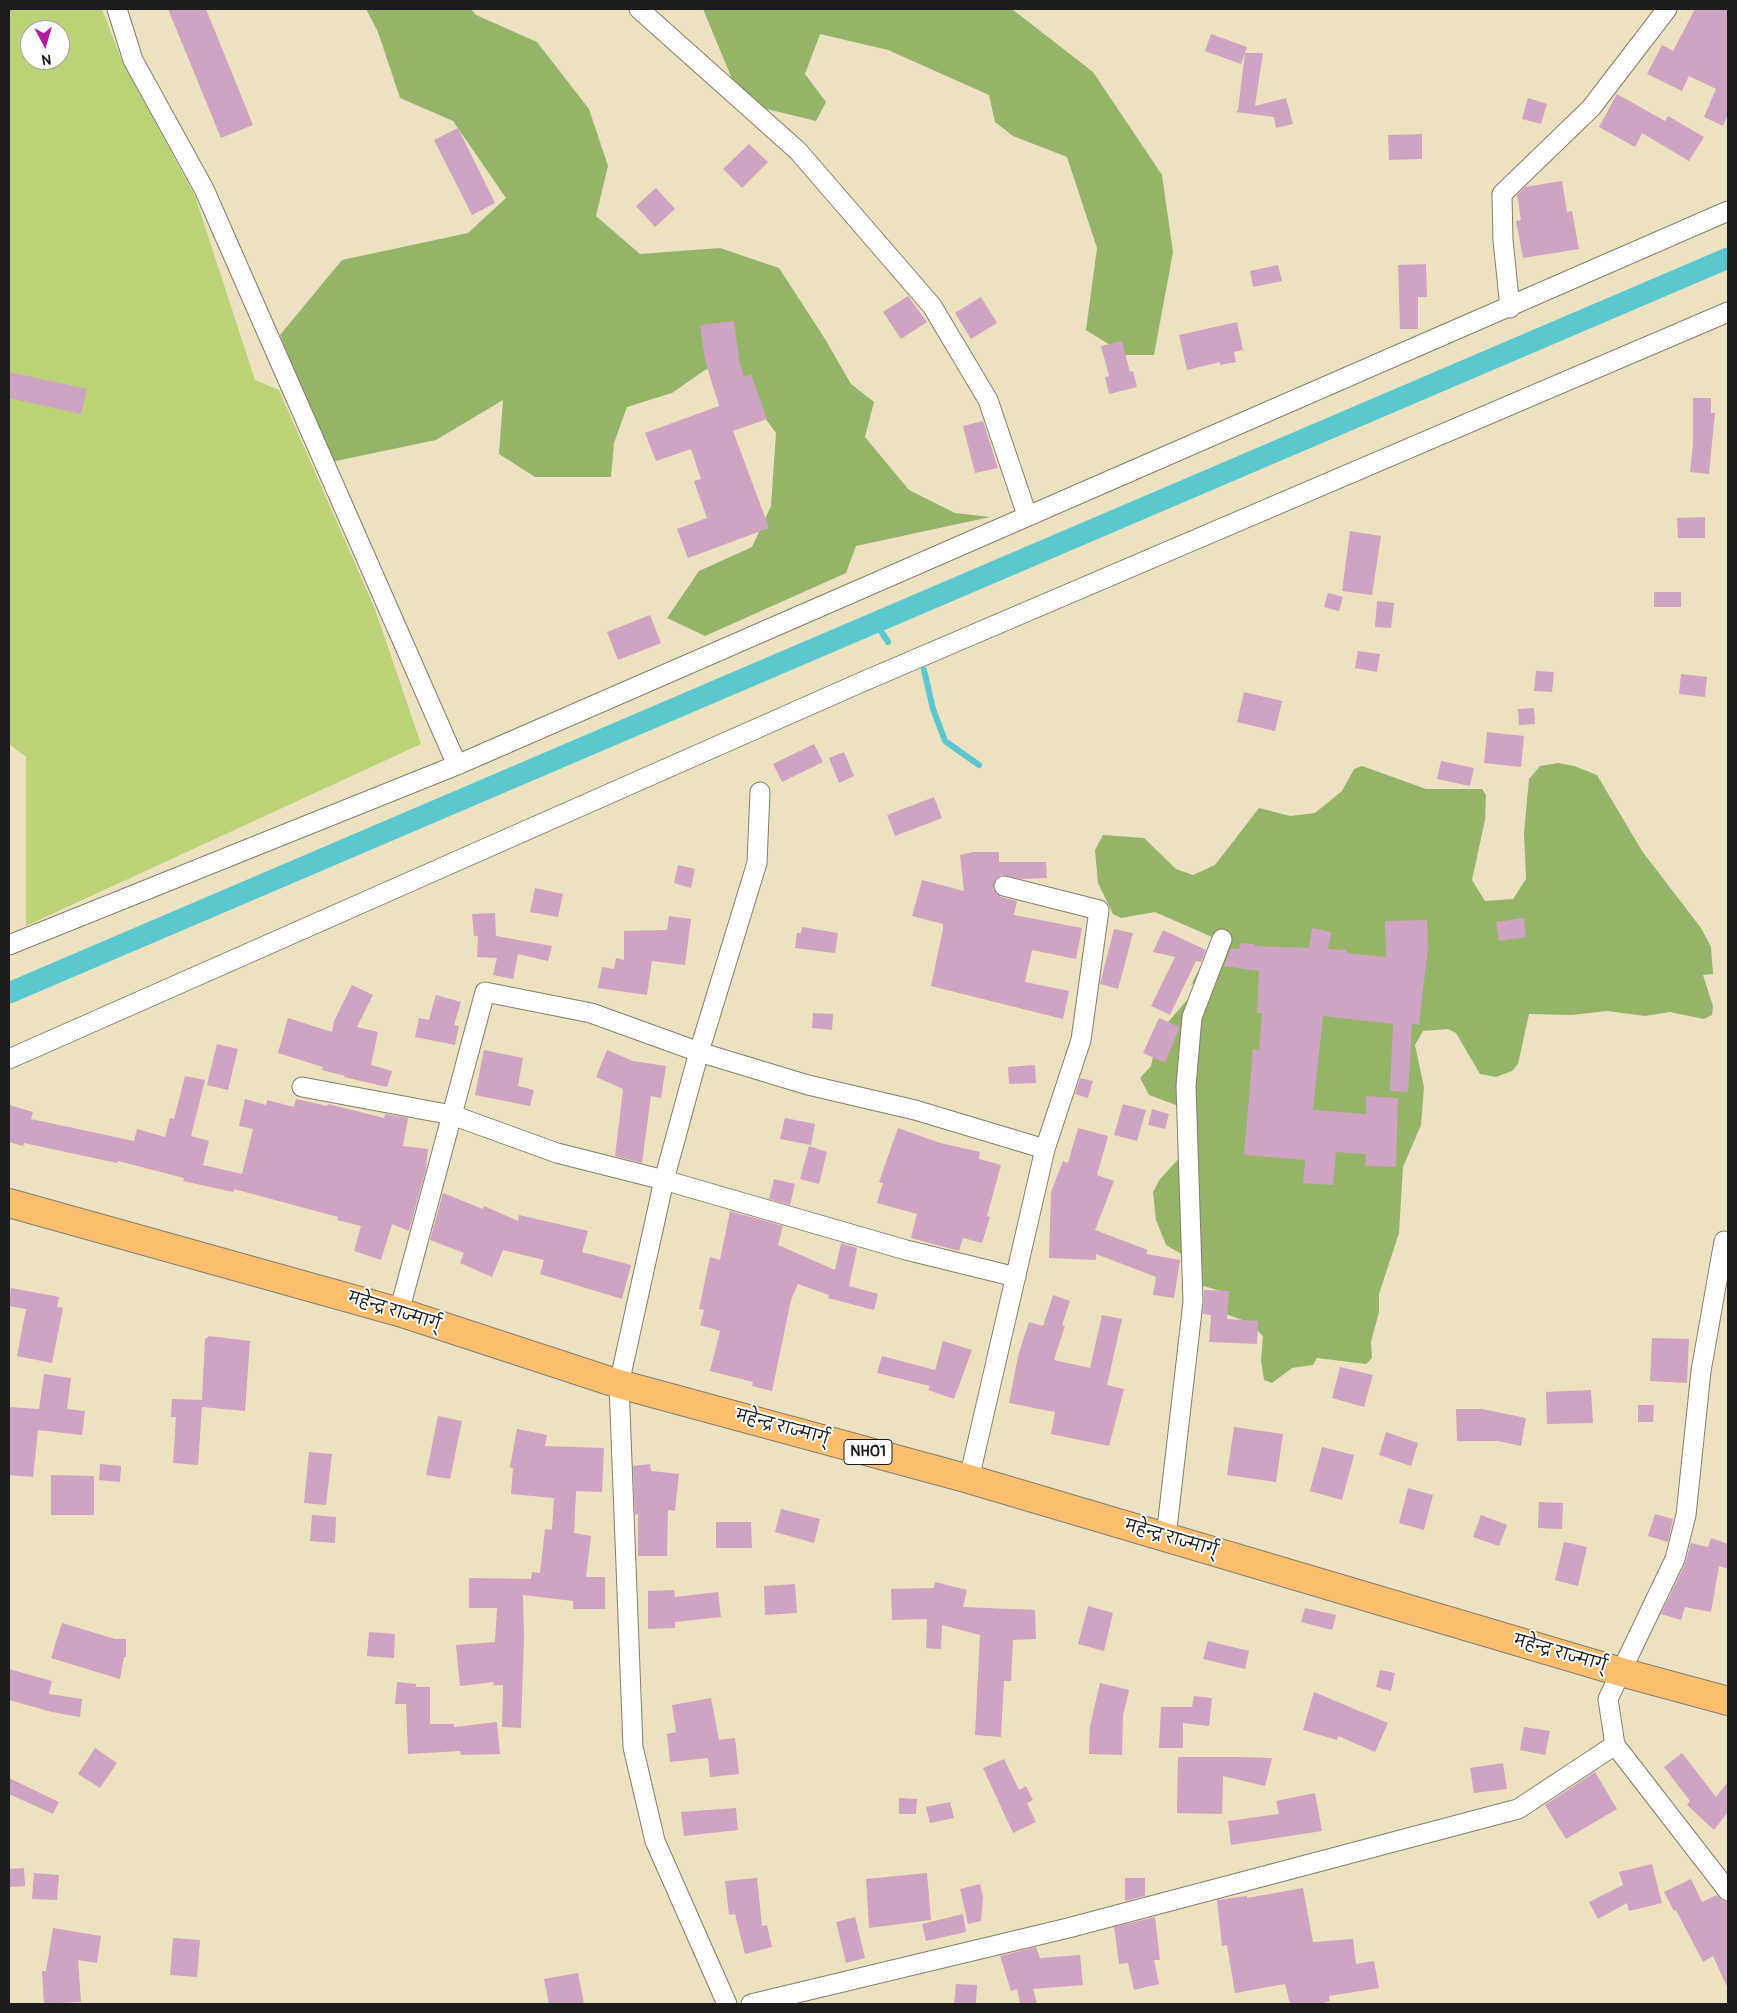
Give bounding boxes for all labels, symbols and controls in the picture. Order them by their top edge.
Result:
north arrow [20,20,70,70]
text: N [41,50,52,68]
street label: महेन्द्र राज्मार्ग् [345,1289,443,1335]
street label: महेन्द्र राज्मार्ग् [733,1406,831,1450]
road number: NH01 [844,1440,892,1464]
street label: महेन्द्र राज्मार्ग् [1122,1517,1220,1561]
street label: महेन्द्र राज्मार्ग् [1511,1632,1609,1676]

